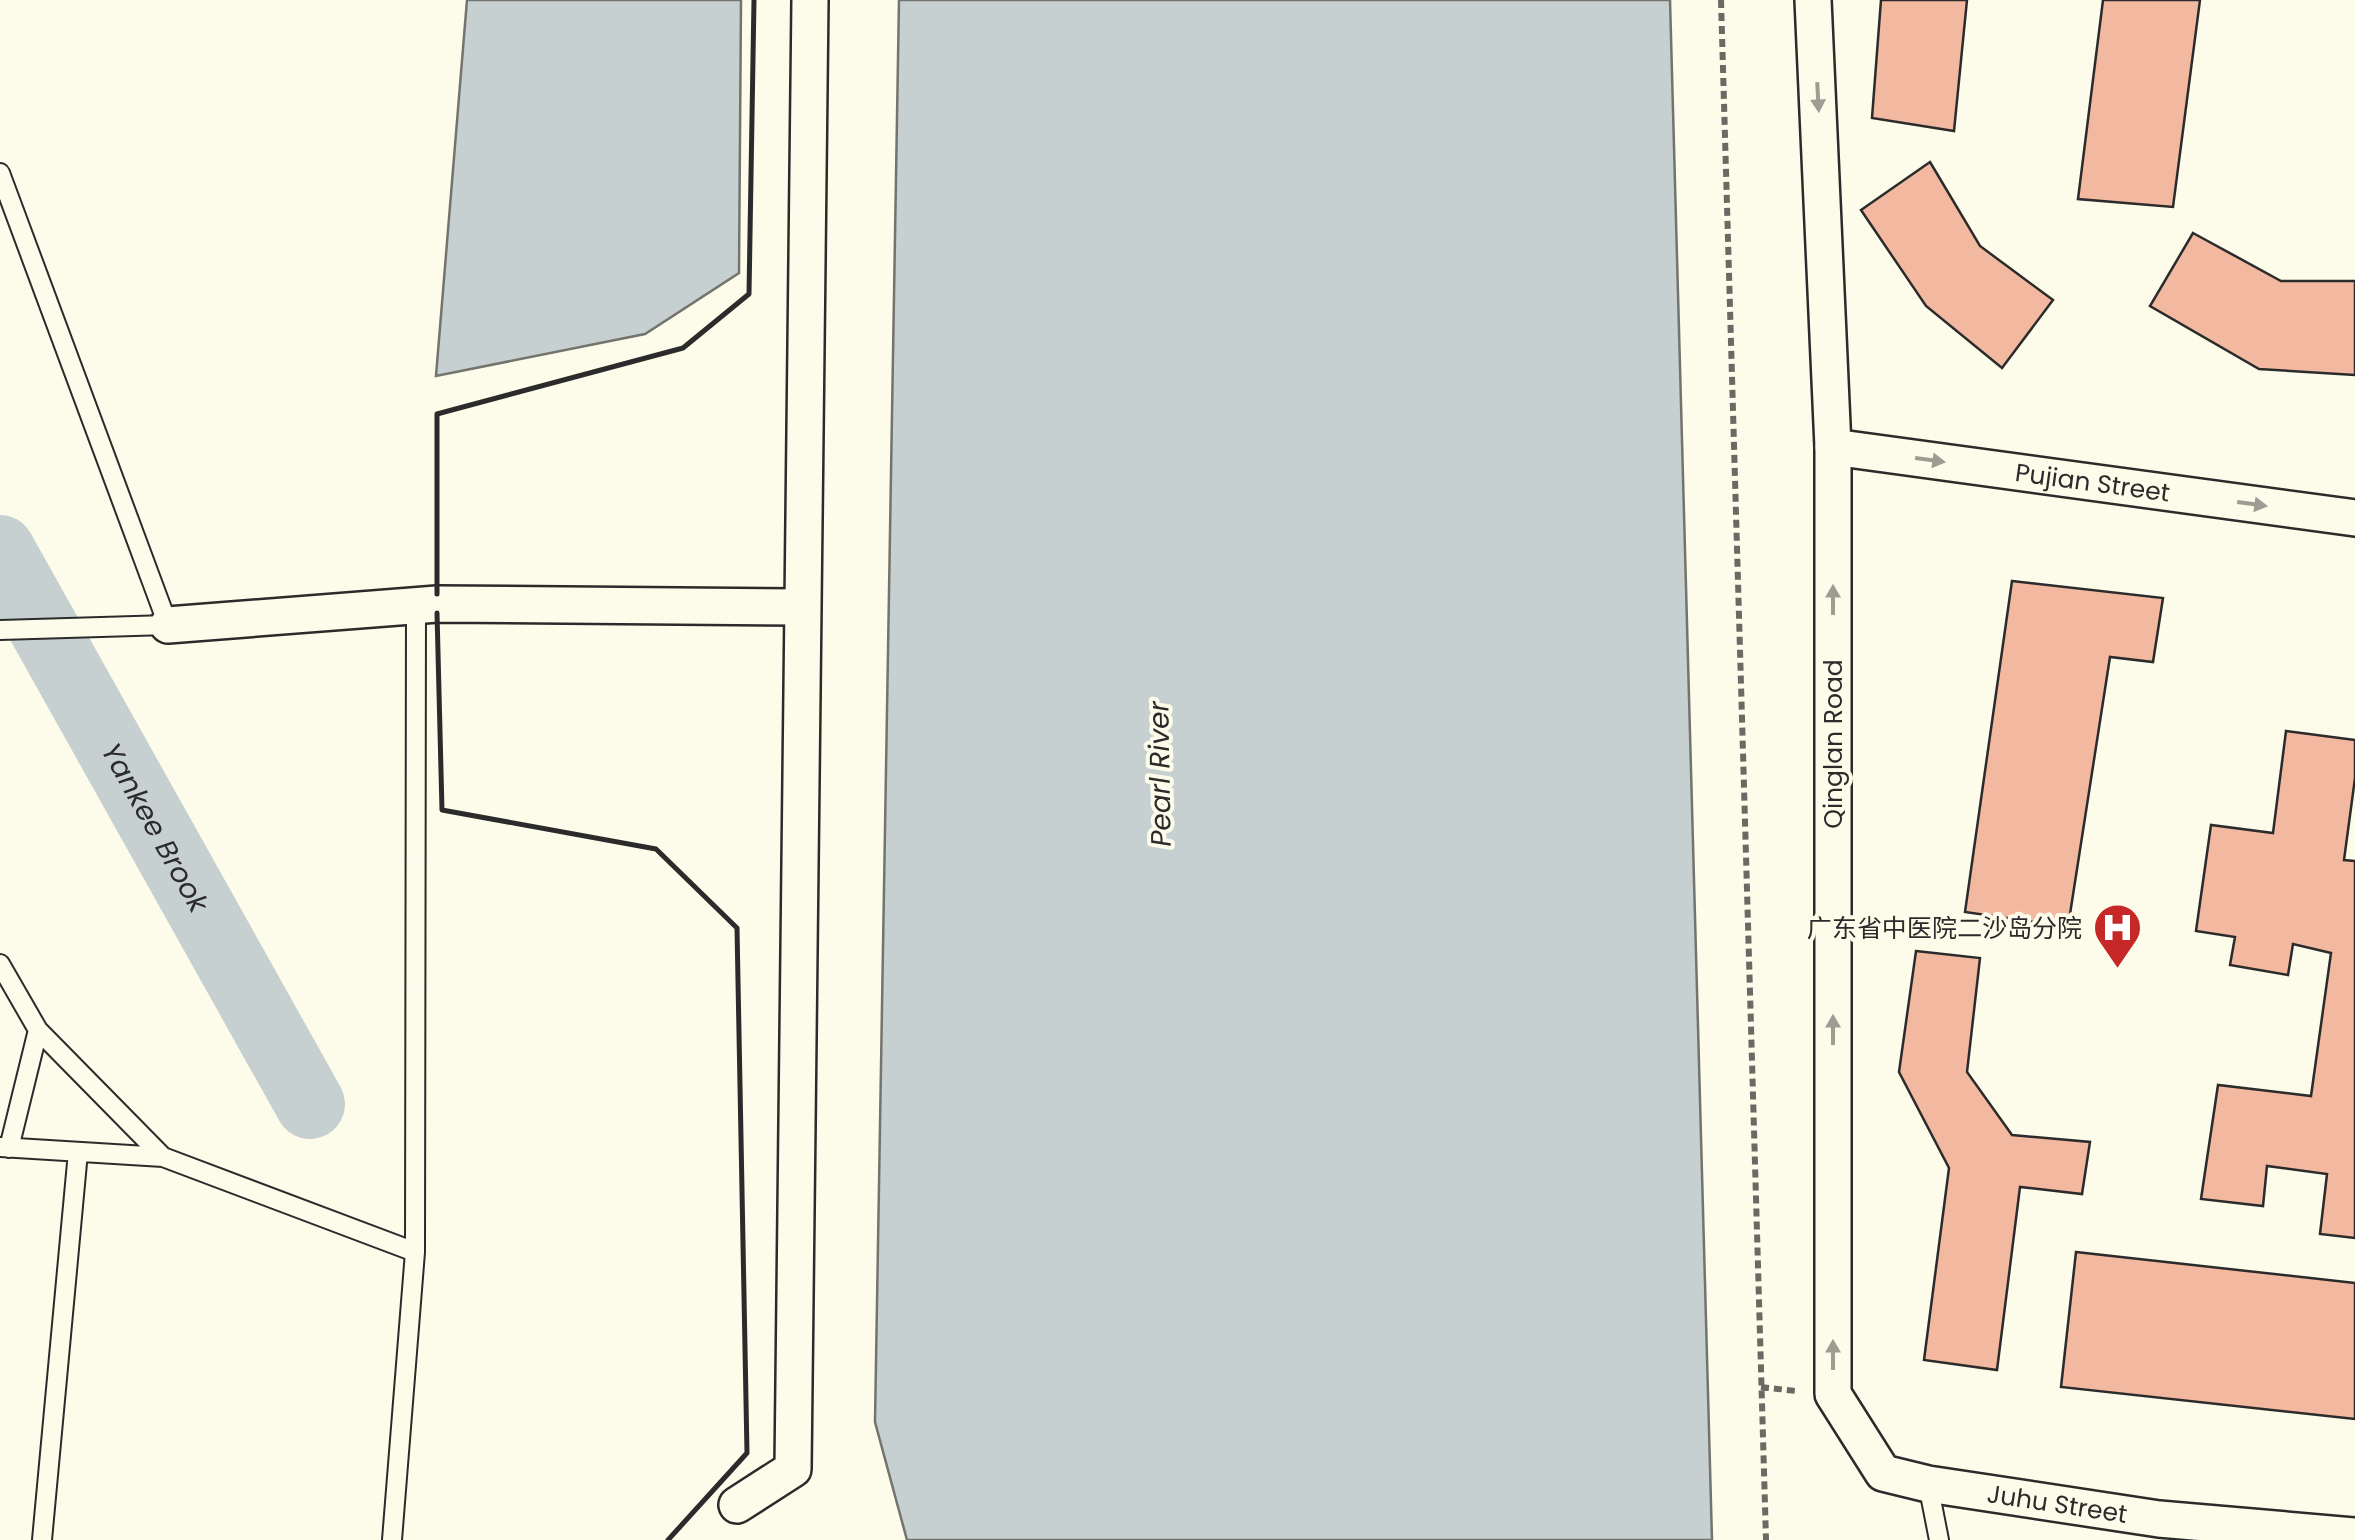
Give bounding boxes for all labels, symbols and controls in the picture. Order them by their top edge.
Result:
one-way arrow [1810,82,1826,114]
one-way arrow [1915,453,1946,469]
street label: Pujian Street [2013,454,2172,510]
one-way arrow [2237,496,2268,512]
one-way arrow [1825,584,1841,616]
street label: Qinglan Road [1816,659,1851,829]
water label: Pearl River [1139,700,1181,847]
water label: Yankee Brook [92,736,219,921]
hospital icon: 广东省中医院二沙岛分院 [2091,902,2143,970]
place label: 广东省中医院二沙岛分院 [1807,911,2082,946]
one-way arrow [1825,1014,1841,1046]
one-way arrow [1825,1339,1841,1371]
street label: Juhu Street [1985,1476,2130,1531]

